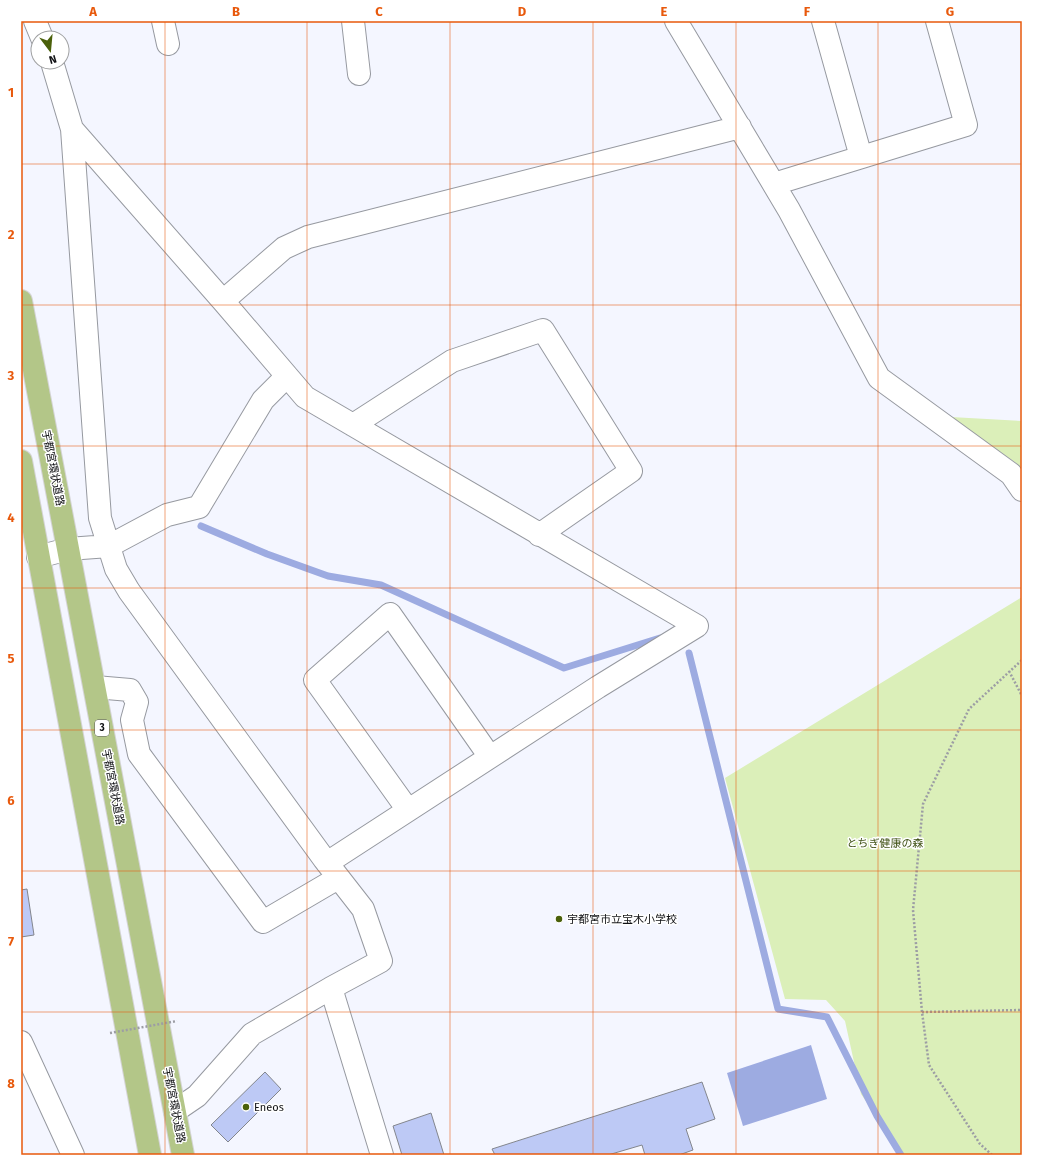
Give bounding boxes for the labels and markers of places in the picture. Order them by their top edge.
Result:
place label: 宇都宮市立宝木小学校 [567,913,677,926]
marker: 宇都宮市立宝木小学校 [554,914,564,924]
place label: Eneos [254,1101,284,1114]
marker: Eneos [241,1102,251,1112]

